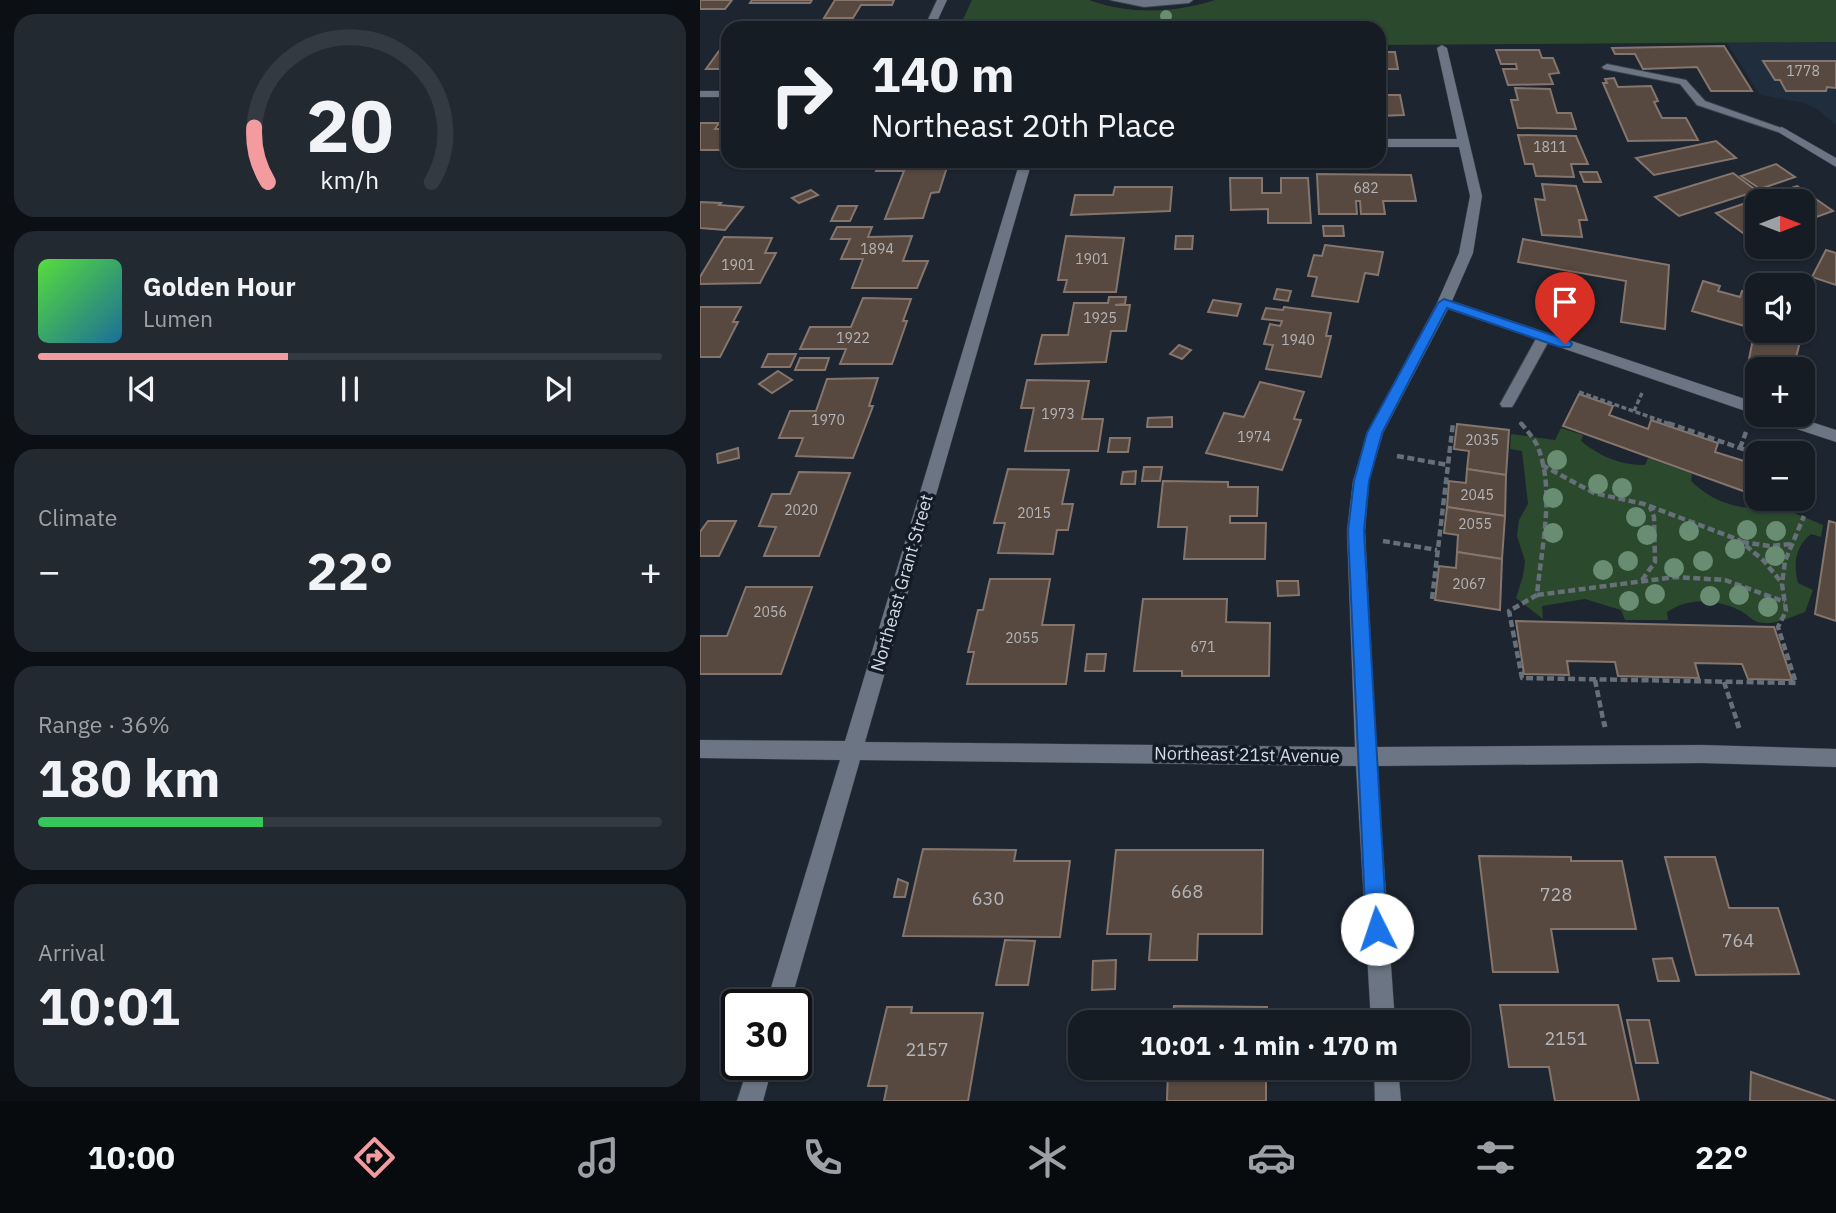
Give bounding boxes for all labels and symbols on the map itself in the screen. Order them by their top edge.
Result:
house number: 1778 [1786,62,1820,80]
house number: 1811 [1533,138,1567,156]
house number: 682 [1353,179,1379,197]
north arrow [1745,189,1815,259]
house number: 1894 [860,240,894,258]
house number: 1901 [1075,250,1109,268]
house number: 1901 [721,256,755,274]
pin [1535,272,1595,344]
house number: 1925 [1083,309,1117,327]
house number: 1922 [836,329,870,347]
house number: 1940 [1281,331,1315,349]
house number: 1973 [1041,405,1075,423]
house number: 1970 [811,411,845,429]
house number: 1974 [1237,428,1271,446]
house number: 2035 [1465,431,1499,449]
house number: 2045 [1460,486,1494,504]
street label: Northeast Grant Street [865,491,938,674]
house number: 2020 [784,501,818,519]
house number: 2015 [1017,504,1051,522]
house number: 2055 [1458,515,1492,533]
house number: 2067 [1452,575,1486,593]
house number: 2056 [753,603,787,621]
house number: 2055 [1005,629,1039,647]
house number: 671 [1190,638,1216,656]
street label: Northeast 21st Avenue [1154,741,1340,768]
house number: 668 [1171,880,1203,903]
house number: 728 [1540,883,1572,906]
house number: 630 [972,887,1004,910]
position arrow [1340,892,1414,966]
house number: 764 [1722,929,1754,952]
speed limit sign: 30 [721,989,812,1080]
house number: 2151 [1544,1027,1588,1050]
house number: 2157 [905,1038,949,1061]

